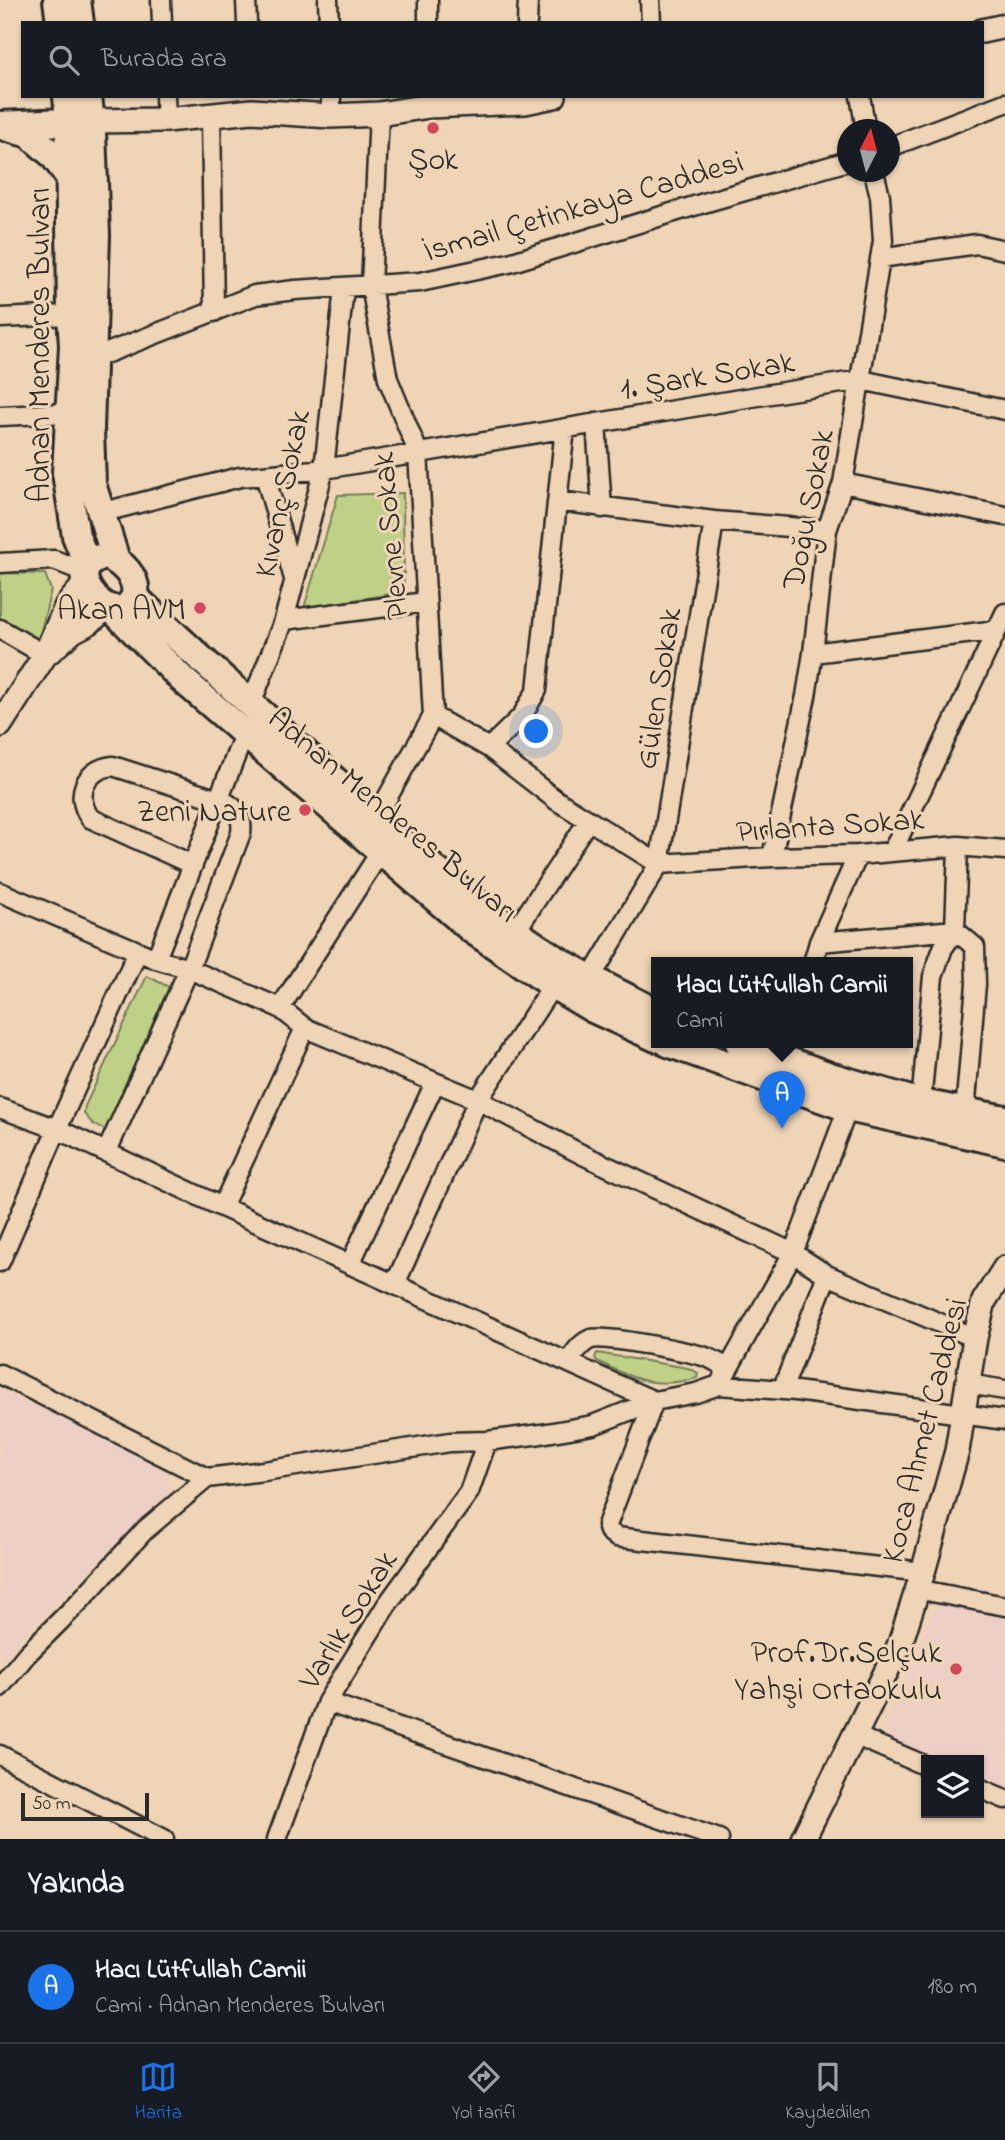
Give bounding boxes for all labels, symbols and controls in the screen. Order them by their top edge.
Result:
search box [21,21,984,98]
icon: search [45,41,83,79]
text: Burada ara [101,41,227,79]
north arrow [837,119,900,182]
marker: Şok [425,120,441,136]
place label: Şok [408,138,459,185]
street label: İsmail Çetinkaya Caddesi [418,140,749,277]
street label: Adnan Menderes Bulvarı [18,187,65,503]
street label: 1. Şark Sokak [617,340,799,414]
street label: Kıvanç Sokak [244,405,325,582]
street label: Doğu Sokak [772,425,850,595]
street label: Plevne Sokak [362,449,423,622]
place label: Akan AVM [57,588,186,635]
marker: Akan AVM [192,600,208,616]
street label: Gülen Sokak [624,603,697,773]
street label: Adnan Menderes Bulvarı [256,697,528,936]
your location [519,714,553,748]
place label: Zeni Nature [137,790,292,837]
street label: Pırlanta Sokak [735,797,927,858]
marker: Zeni Nature [297,802,313,818]
popup [651,957,913,1048]
text: Hacı Lütfullah Camii [676,967,888,1005]
text: Cami [676,1005,723,1038]
pin: A [759,1071,805,1129]
street label: Koca Ahmet Caddesi [871,1293,982,1568]
street label: Varlık Sokak [288,1541,412,1701]
place label: Prof.Dr.Selçuk Yahşi Ortaokulu [734,1631,943,1715]
marker: Prof.Dr.Selçuk Yahşi Ortaokulu [948,1661,964,1677]
map controls [921,1755,984,1818]
button: layers [921,1755,984,1818]
scale bar [21,1790,149,1822]
text: 50 m [32,1791,71,1818]
text: Yakında [28,1863,124,1907]
text: Hacı Lütfullah Camii [95,1952,306,1990]
text: A [44,1971,58,2004]
text: 180 m [928,1971,977,2004]
text: Cami · Adnan Menderes Bulvarı [95,1990,385,2023]
tab: Harita [135,2058,182,2127]
tab: Yol tarifi [452,2058,515,2127]
tab: Kaydedilen [785,2058,870,2127]

